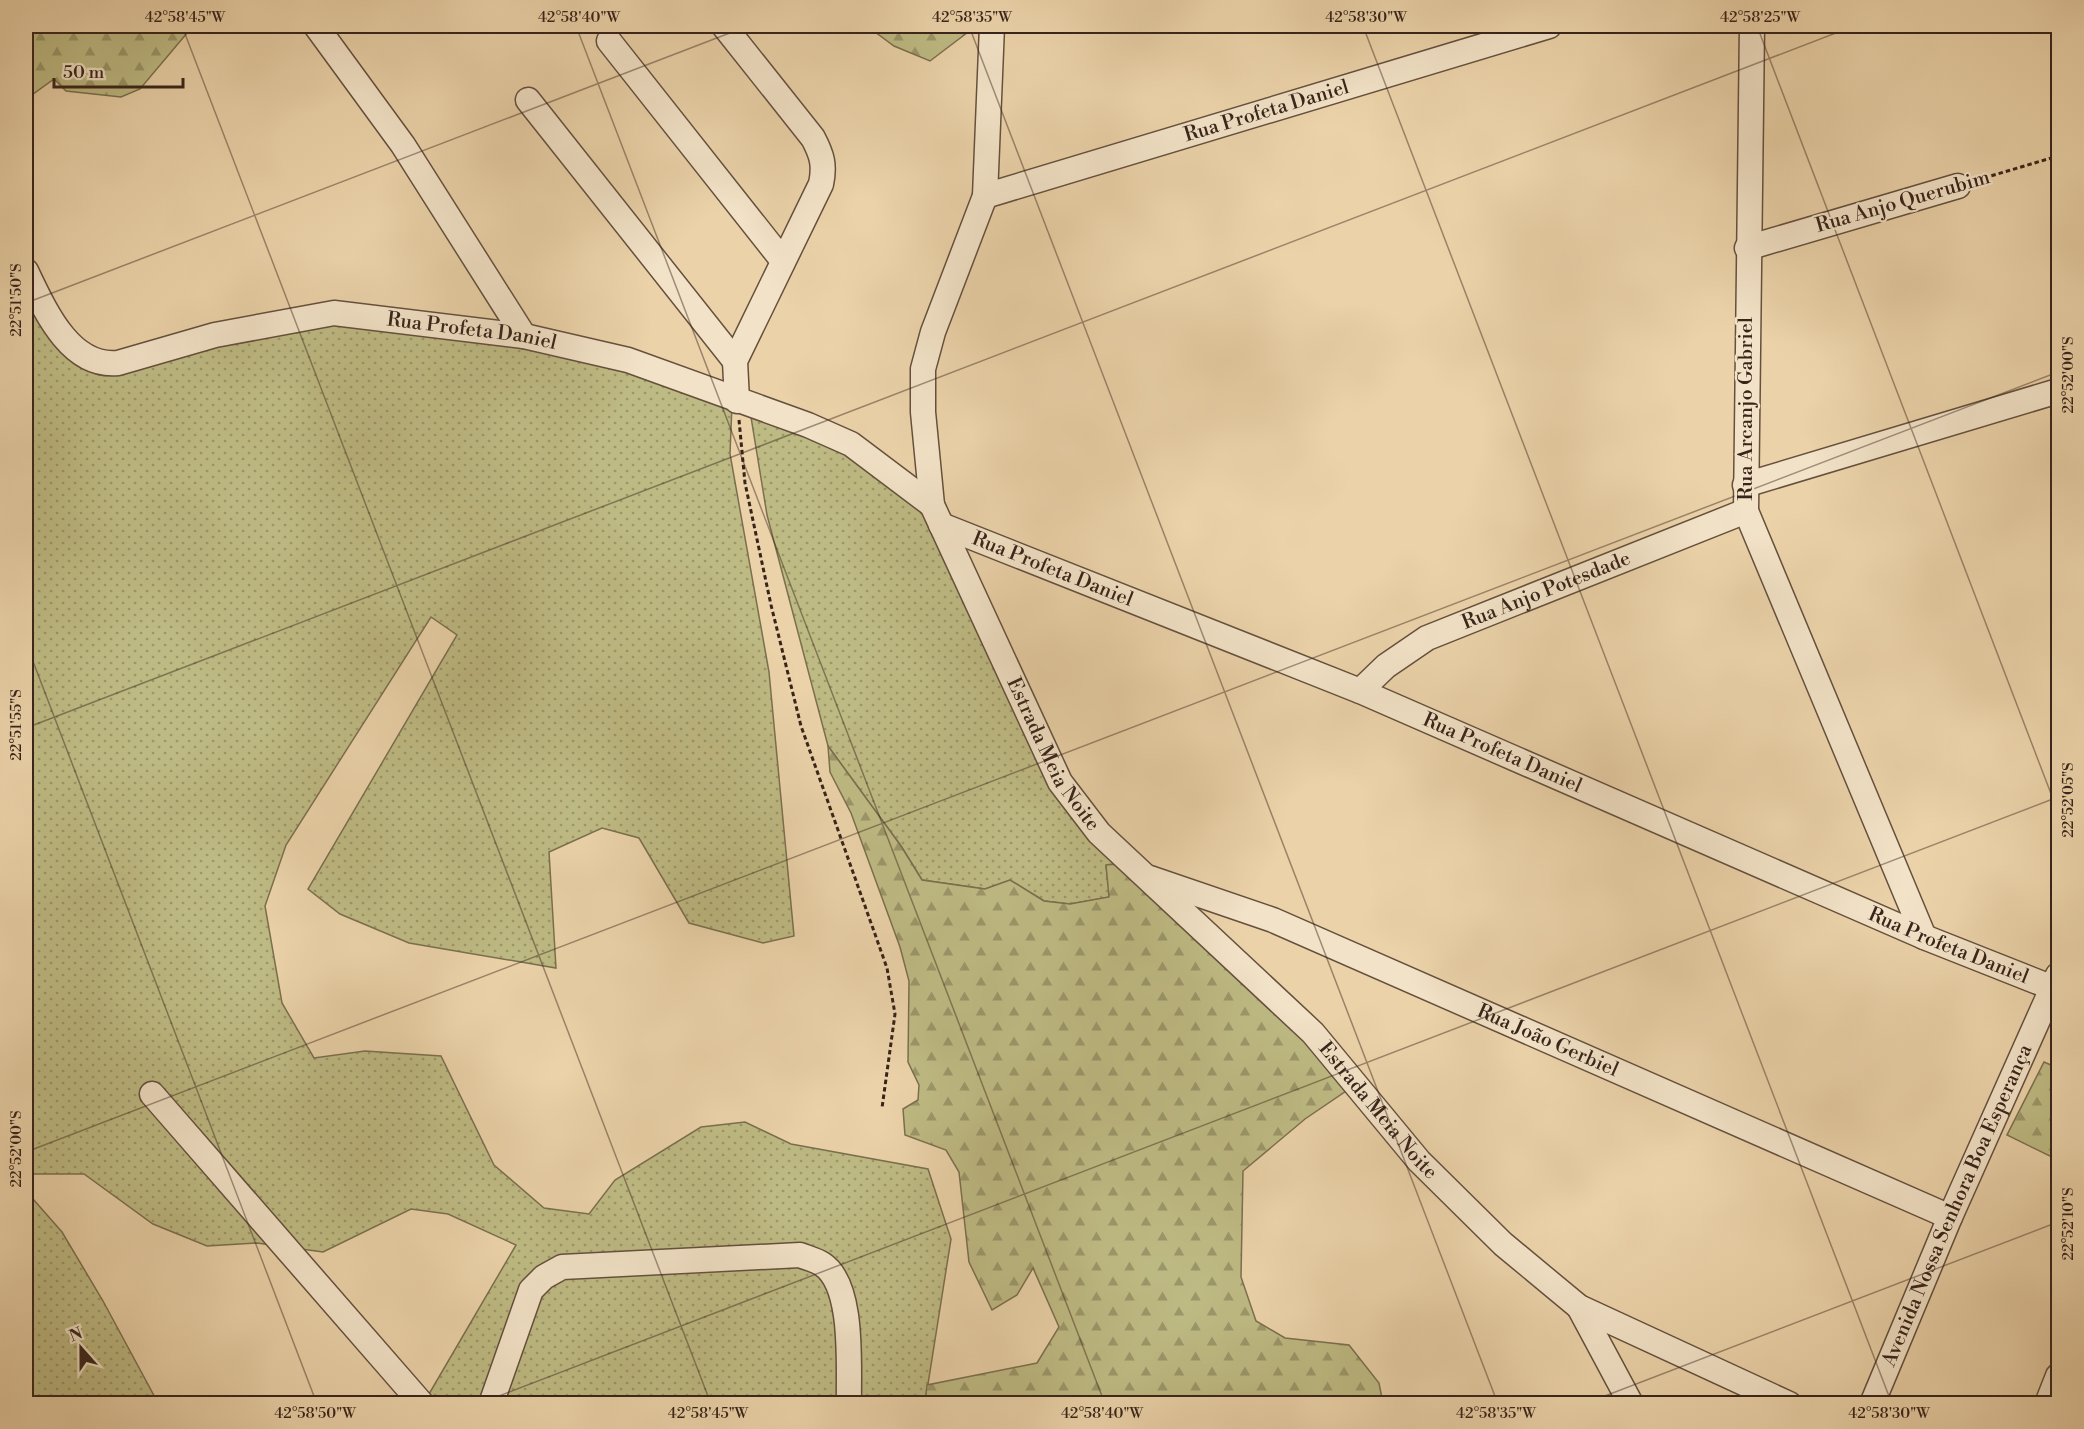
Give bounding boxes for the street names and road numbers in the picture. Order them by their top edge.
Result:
street label: Rua Profeta Daniel [1181,74,1352,148]
street label: Rua Anjo Querubim [1813,165,1994,239]
street label: Rua Profeta Daniel [385,307,559,356]
street label: Rua Arcanjo Gabriel [1734,317,1759,501]
street label: Rua Profeta Daniel [968,526,1137,612]
street label: Rua Anjo Potesdade [1458,546,1634,635]
street label: Estrada Meia Noite [1001,674,1105,836]
street label: Rua Profeta Daniel [1419,707,1586,799]
street label: Rua Profeta Daniel [1864,902,2033,990]
street label: Rua João Gerbiel [1473,999,1623,1083]
street label: Estrada Meia Noite [1313,1037,1443,1185]
street label: Avenida Nossa Senhora Boa Esperança [1876,1040,2038,1371]

